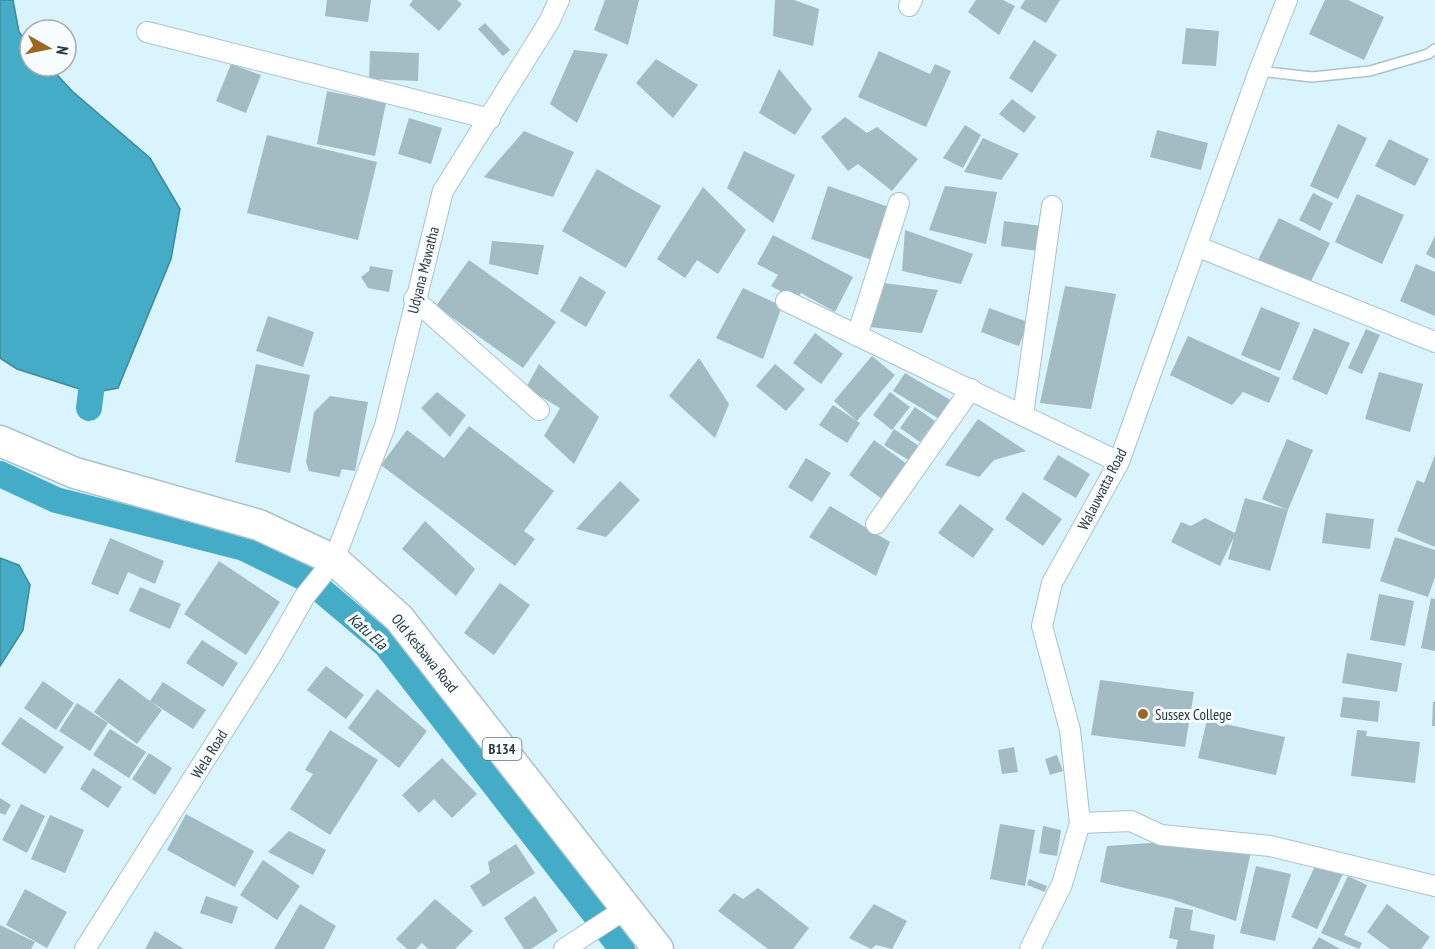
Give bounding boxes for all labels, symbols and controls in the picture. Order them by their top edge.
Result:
north arrow [18,18,78,78]
text: N [52,45,73,56]
street label: Udyana Mawatha [403,225,443,315]
street label: Walauwatta Road [1073,445,1131,533]
water label: Katu Ela [344,608,393,655]
street label: Old Kesbawa Road [388,610,462,696]
place label: Sussex College [1155,705,1232,724]
marker: Sussex College [1136,707,1150,721]
street label: Wela Road [187,726,231,782]
road number: B134 [482,738,522,760]

